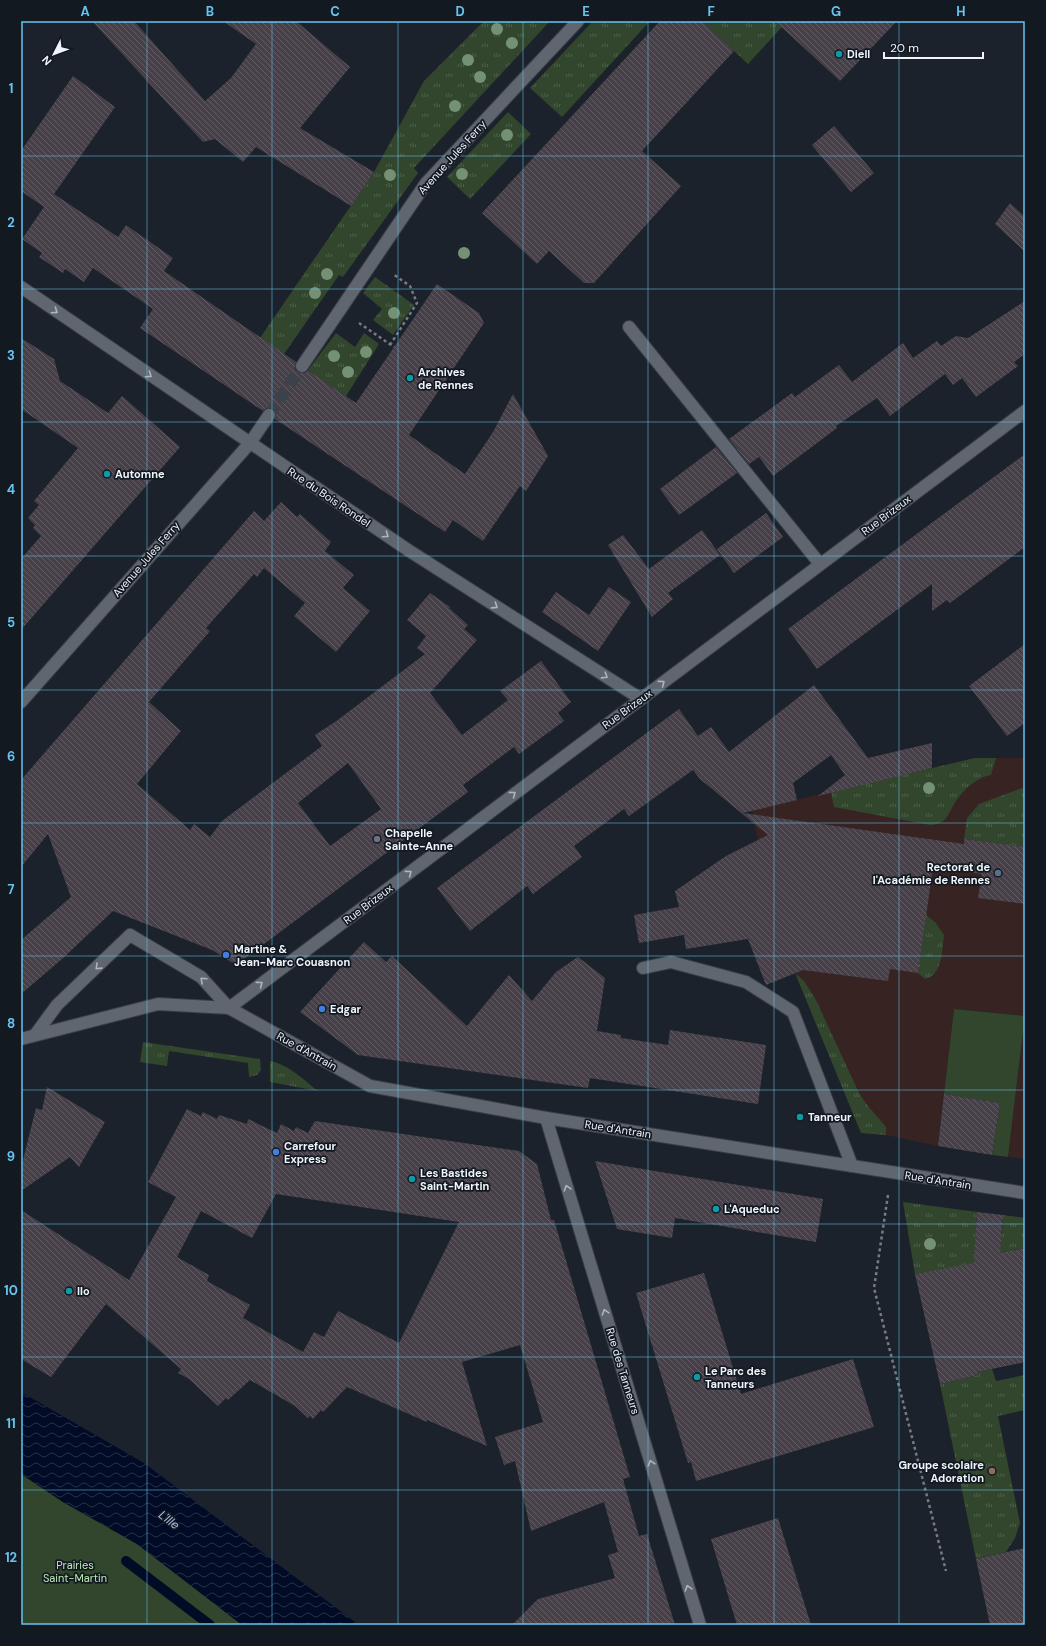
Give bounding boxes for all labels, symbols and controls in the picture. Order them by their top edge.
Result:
text: A [80,3,90,20]
text: B [206,3,214,20]
text: C [330,3,340,20]
text: D [455,3,465,20]
text: E [582,3,590,20]
text: F [707,3,715,20]
text: G [831,3,841,20]
text: H [956,3,966,20]
north arrow [34,34,74,74]
scale bar [884,34,983,60]
text: 20 m [890,40,919,56]
place label: Diell [847,47,870,61]
marker: Diell [834,49,844,59]
text: N [39,53,54,68]
text: 1 [9,80,13,97]
street label: Avenue Jules Ferry [415,117,489,197]
text: 2 [7,214,15,231]
one-way arrow [51,306,58,314]
text: 3 [7,347,15,364]
place label: Archives de Rennes [418,365,474,392]
one-way arrow [145,370,152,378]
marker: Archives de Rennes [405,373,415,383]
street label: Rue du Bois Rondel [285,464,373,530]
place label: Automne [115,467,165,481]
marker: Automne [102,469,112,479]
text: 4 [7,481,15,498]
street label: Rue Brizeux [858,492,914,538]
street label: Avenue Jules Ferry [109,518,183,600]
one-way arrow [382,531,389,538]
one-way arrow [491,601,498,608]
text: 5 [7,614,15,631]
one-way arrow [601,671,608,679]
one-way arrow [658,680,665,688]
street label: Rue Brizeux [599,686,655,732]
text: 6 [7,748,15,765]
one-way arrow [509,792,516,799]
place label: Chapelle Sainte-Anne [385,826,454,853]
marker: Chapelle Sainte-Anne [372,834,382,844]
place label: Rectorat de l'Académie de Rennes [873,860,990,887]
marker: Rectorat de l'Académie de Rennes [993,868,1003,878]
one-way arrow [405,870,412,877]
text: 7 [8,881,15,898]
street label: Rue Brizeux [340,881,396,927]
place label: Martine & Jean-Marc Couasnon [234,942,350,969]
marker: Martine & Jean-Marc Couasnon [221,950,231,960]
one-way arrow [95,962,103,969]
one-way arrow [200,977,207,984]
one-way arrow [256,982,263,989]
place label: Edgar [330,1002,362,1016]
marker: Edgar [317,1004,327,1014]
text: 8 [7,1015,15,1032]
street label: Rue d'Antrain [274,1029,340,1073]
place label: Tanneur [808,1110,852,1124]
marker: Tanneur [795,1112,805,1122]
street label: Rue d'Antrain [584,1117,652,1141]
place label: Carrefour Express [284,1139,336,1166]
marker: Carrefour Express [271,1147,281,1157]
text: 9 [7,1148,15,1165]
place label: Les Bastides Saint-Martin [420,1166,489,1193]
street label: Rue d'Antrain [904,1168,972,1192]
marker: Les Bastides Saint-Martin [407,1174,417,1184]
one-way arrow [563,1184,572,1191]
place label: L'Aqueduc [724,1202,780,1216]
marker: L'Aqueduc [711,1204,721,1214]
text: 10 [4,1282,18,1299]
place label: Ilo [77,1284,90,1298]
marker: Ilo [64,1286,74,1296]
one-way arrow [601,1309,610,1316]
street label: Rue des Tanneurs [603,1326,643,1416]
place label: Le Parc des Tanneurs [705,1364,766,1391]
marker: Le Parc des Tanneurs [692,1372,702,1382]
text: 11 [6,1415,16,1432]
place label: Groupe scolaire Adoration [898,1458,984,1485]
one-way arrow [647,1460,656,1467]
marker: Groupe scolaire Adoration [987,1466,997,1476]
water label: L'Ille [155,1507,183,1533]
text: 12 [5,1549,17,1566]
park label: Prairies Saint-Martin [43,1558,107,1585]
one-way arrow [684,1584,693,1591]

